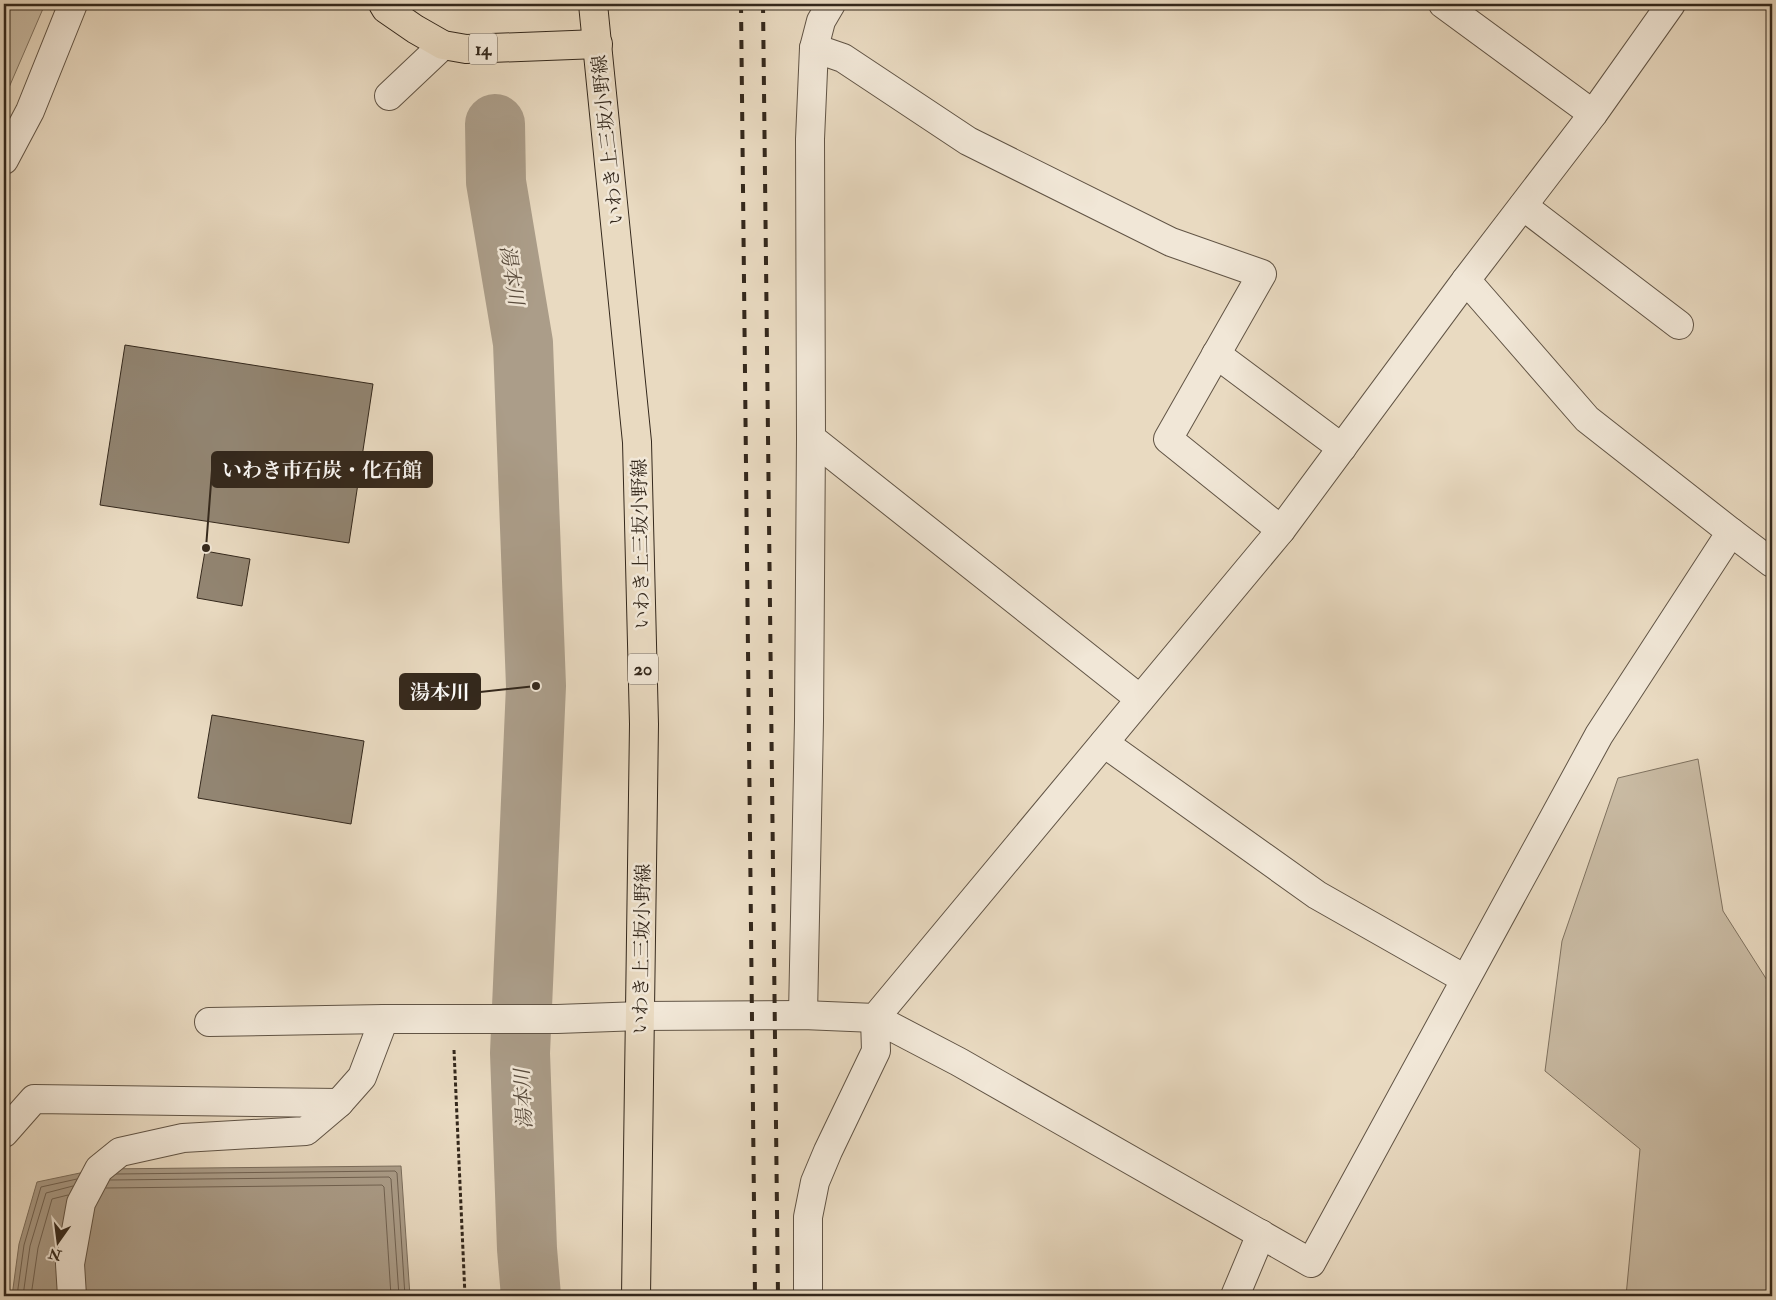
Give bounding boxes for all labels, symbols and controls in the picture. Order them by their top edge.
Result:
road number: 14 [469,34,497,64]
street label: いわき上三坂小野線 [587,54,629,226]
water label: 湯本川 [494,243,529,309]
callout: いわき市石炭・化石館 [212,452,432,487]
text: いわき市石炭・化石館 [222,458,422,483]
street label: いわき上三坂小野線 [628,458,654,630]
road number: 20 [628,654,658,684]
callout: 湯本川 [400,674,480,709]
text: 湯本川 [410,680,470,705]
street label: いわき上三坂小野線 [629,863,655,1035]
water label: 湯本川 [509,1066,538,1130]
north arrow [32,1218,82,1268]
text: N [46,1244,64,1264]

